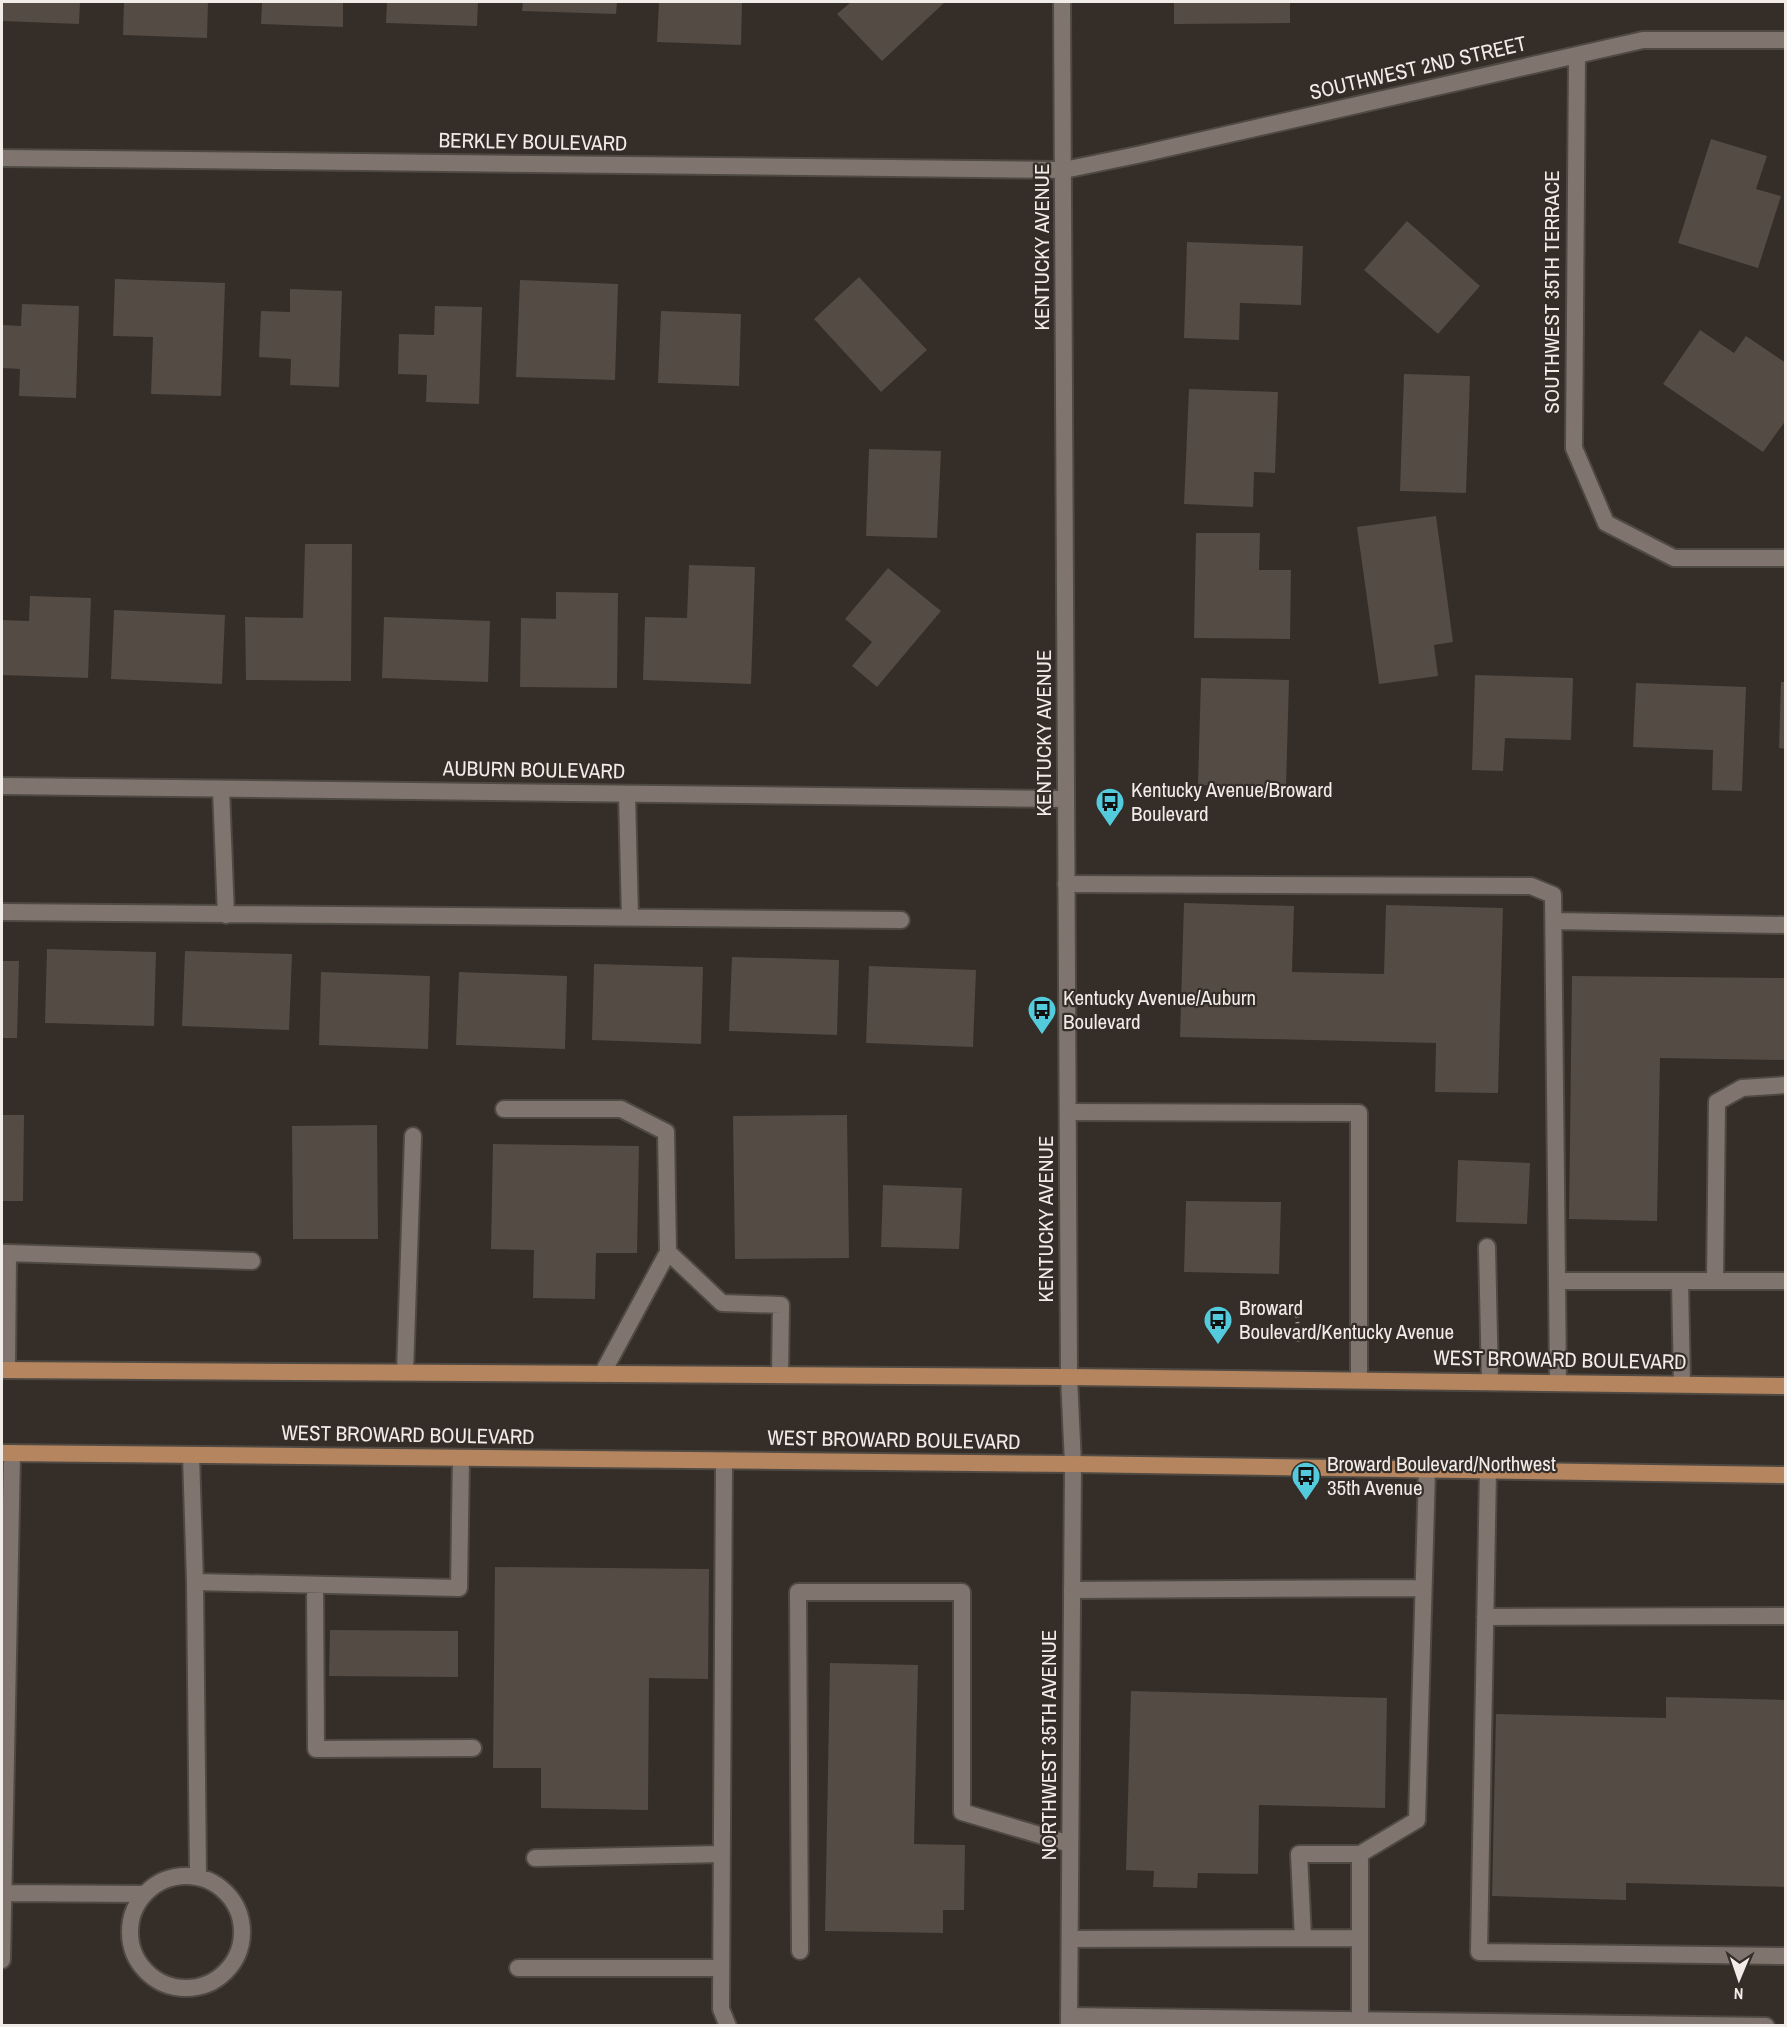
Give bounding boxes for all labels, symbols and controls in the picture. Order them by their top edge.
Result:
street label: SOUTHWEST 2ND STREET [1307,28,1530,107]
street label: BERKLEY BOULEVARD [438,125,628,158]
street label: KENTUCKY AVENUE [1027,164,1056,330]
street label: SOUTHWEST 35TH TERRACE [1537,170,1566,414]
street label: KENTUCKY AVENUE [1029,650,1058,816]
street label: AUBURN BOULEVARD [442,753,625,786]
place label: Kentucky Avenue/Broward Boulevard [1131,775,1333,828]
bus stop icon: Kentucky Avenue/Broward Boulevard [1094,786,1126,828]
place label: Kentucky Avenue/Auburn Boulevard [1063,983,1256,1036]
bus stop icon: Kentucky Avenue/Auburn Boulevard [1026,994,1058,1036]
street label: KENTUCKY AVENUE [1031,1136,1060,1302]
place label: Broward Boulevard/Kentucky Avenue [1239,1293,1454,1346]
bus stop icon: Broward Boulevard/Kentucky Avenue [1202,1304,1234,1346]
street label: WEST BROWARD BOULEVARD [1433,1343,1687,1376]
street label: WEST BROWARD BOULEVARD [281,1418,535,1451]
street label: WEST BROWARD BOULEVARD [767,1423,1021,1456]
place label: Broward Boulevard/Northwest 35th Avenue [1327,1449,1556,1502]
bus stop icon: Broward Boulevard/Northwest 35th Avenue [1290,1460,1322,1502]
street label: NORTHWEST 35TH AVENUE [1034,1630,1063,1860]
north arrow [1709,1949,1769,2009]
text: N [1733,1983,1744,2005]

